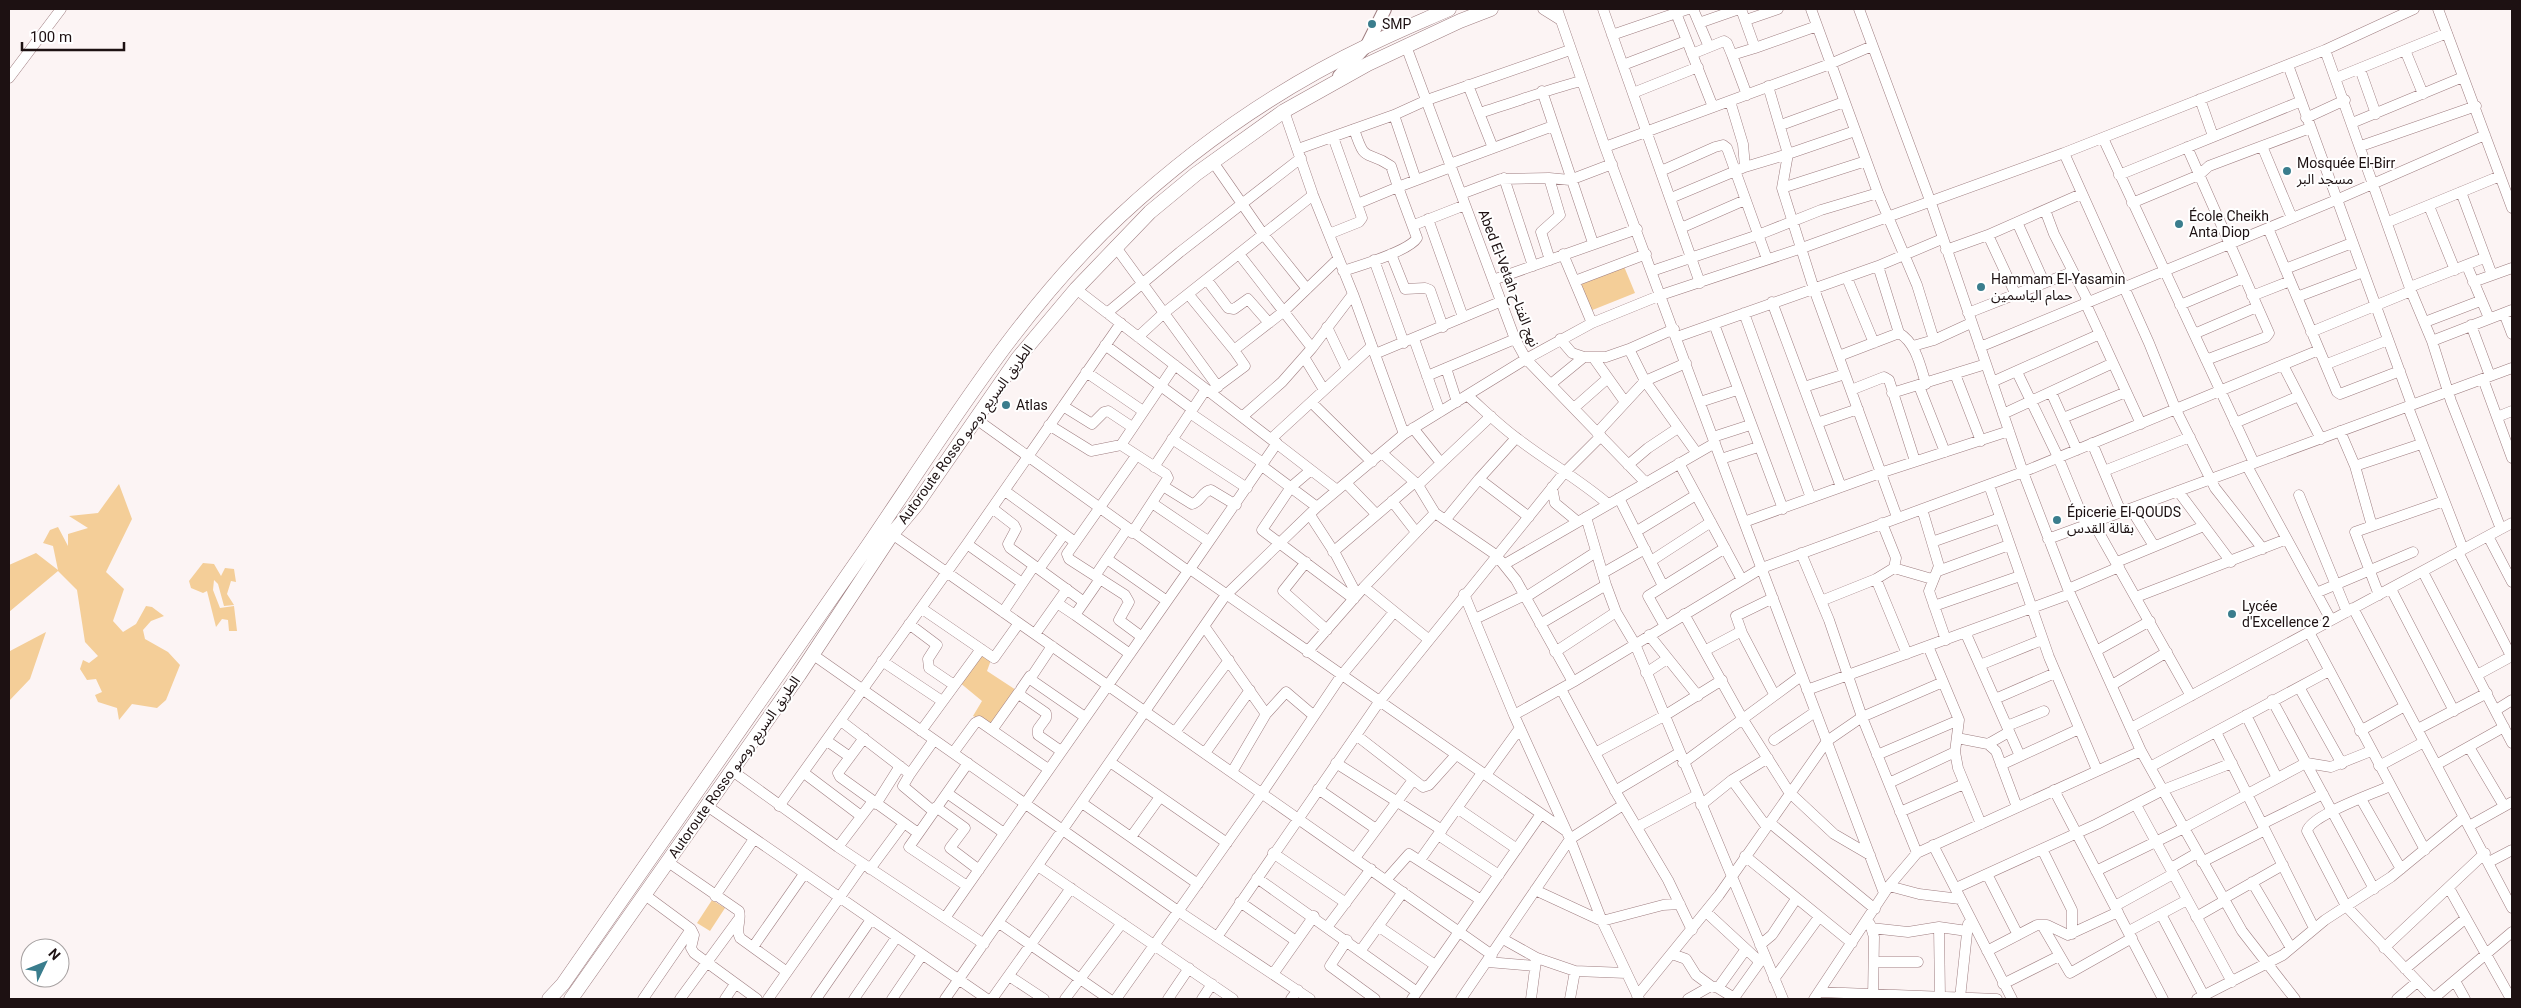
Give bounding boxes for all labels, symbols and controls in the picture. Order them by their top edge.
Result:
place label: SMP [1382,16,1412,32]
marker: SMP [1366,18,1378,30]
scale bar [22,20,125,52]
text: 100 m [30,28,72,46]
place label: Mosquée El-Birr مسجد البر [2296,155,2396,188]
marker: Mosquée El-Birr مسجد البر [2281,165,2293,177]
street label: Abed El-Vetah نهج الفتاح [1473,207,1543,350]
place label: École Cheikh Anta Diop [2189,207,2269,240]
marker: École Cheikh Anta Diop [2173,218,2185,230]
place label: Hammam El-Yasamin حمام الياسمين [1991,271,2126,306]
marker: Hammam El-Yasamin حمام الياسمين [1975,281,1987,293]
street label: Autoroute Rosso الطريق السريع روصو [894,341,1038,529]
place label: Atlas [1016,397,1048,413]
marker: Atlas [1000,399,1012,411]
place label: Épicerie El-QOUDS بقالة القدس [2067,503,2181,537]
marker: Épicerie El-QOUDS بقالة القدس [2051,514,2063,526]
place label: Lycée d'Excellence 2 [2242,598,2330,630]
marker: Lycée d'Excellence 2 [2226,608,2238,620]
street label: Autoroute Rosso الطريق السريع روصو [665,673,806,863]
north arrow [20,938,70,988]
text: N [45,945,64,963]

